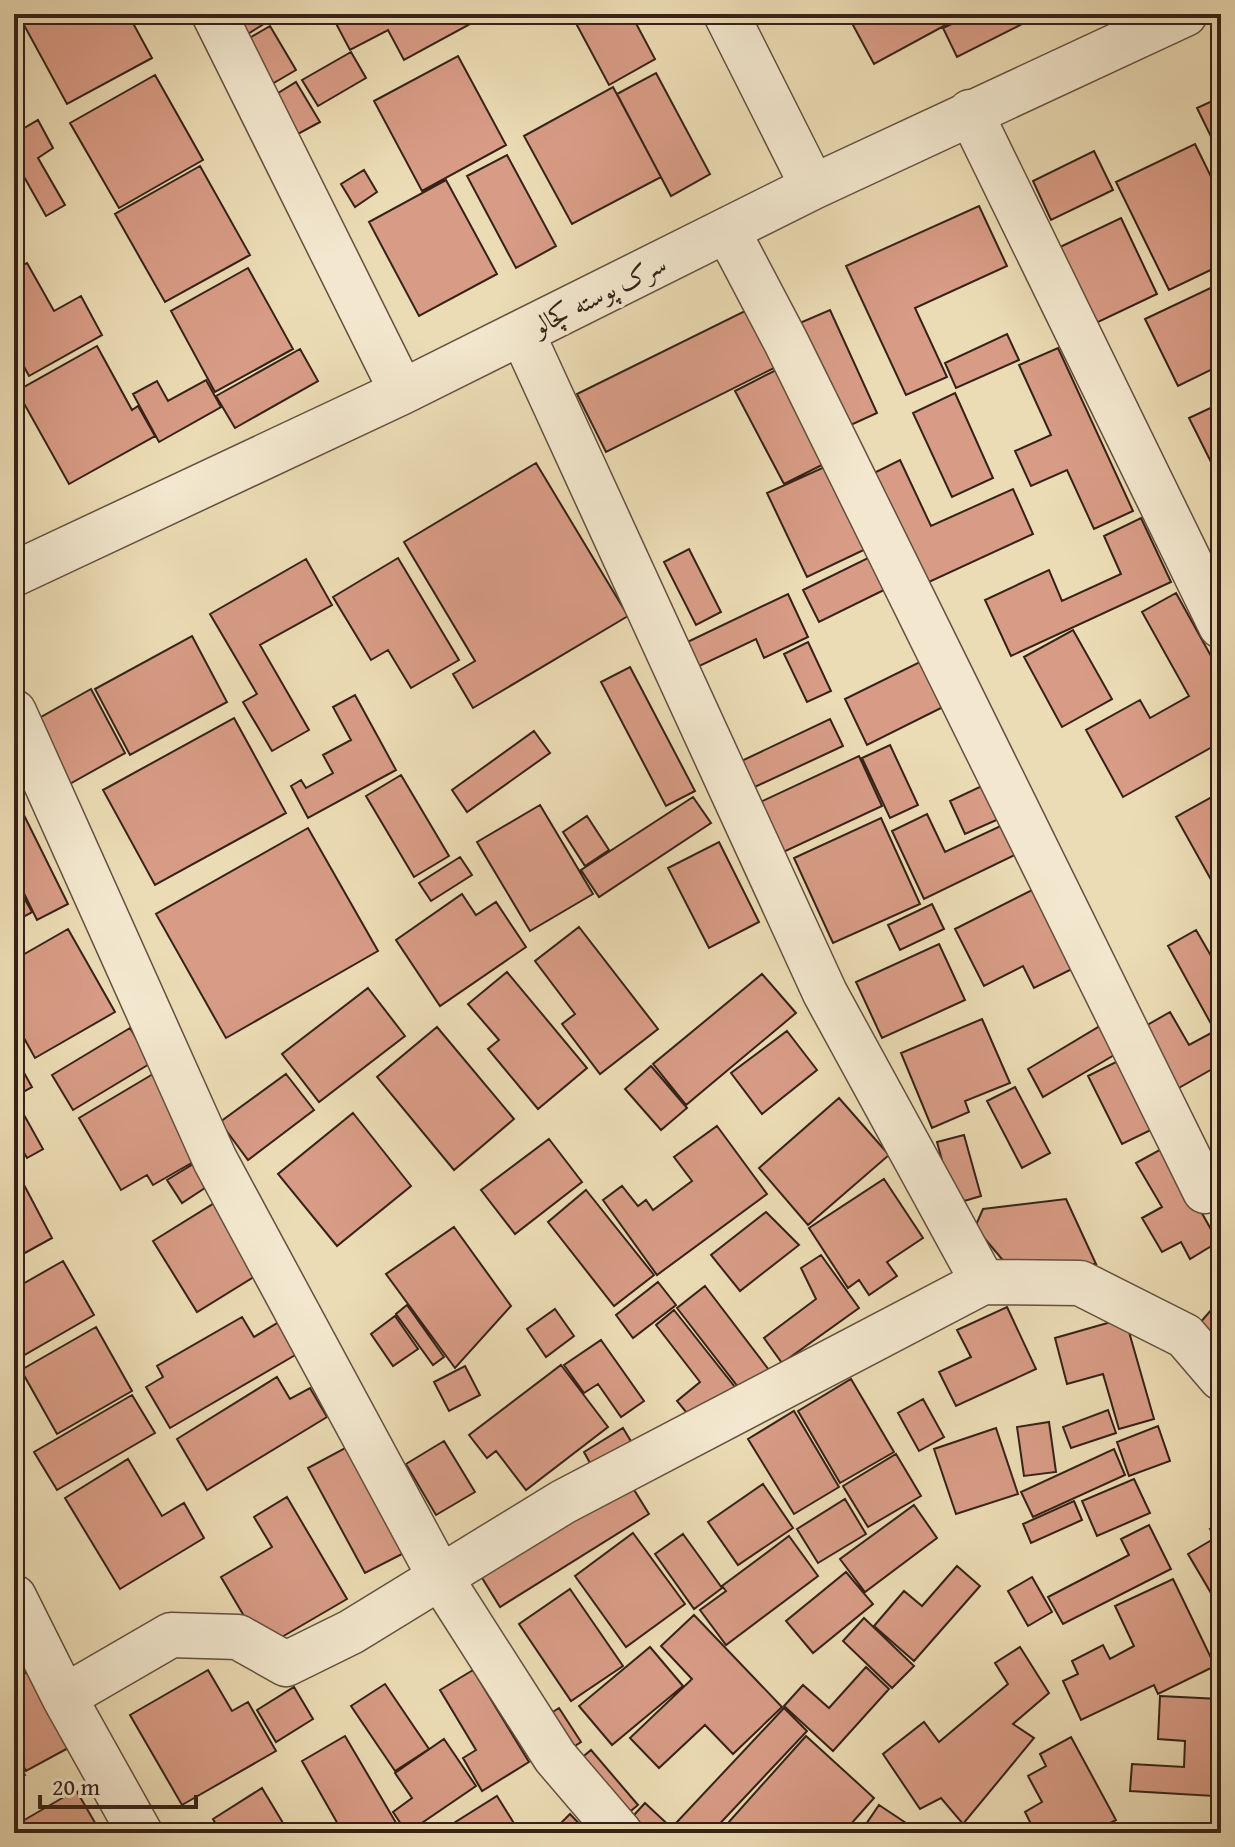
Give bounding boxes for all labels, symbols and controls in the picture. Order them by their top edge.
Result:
street label: سرک پوسته کچالو [522,243,673,346]
scale bar [40,1759,196,1809]
text: 20 m [52,1769,100,1804]

